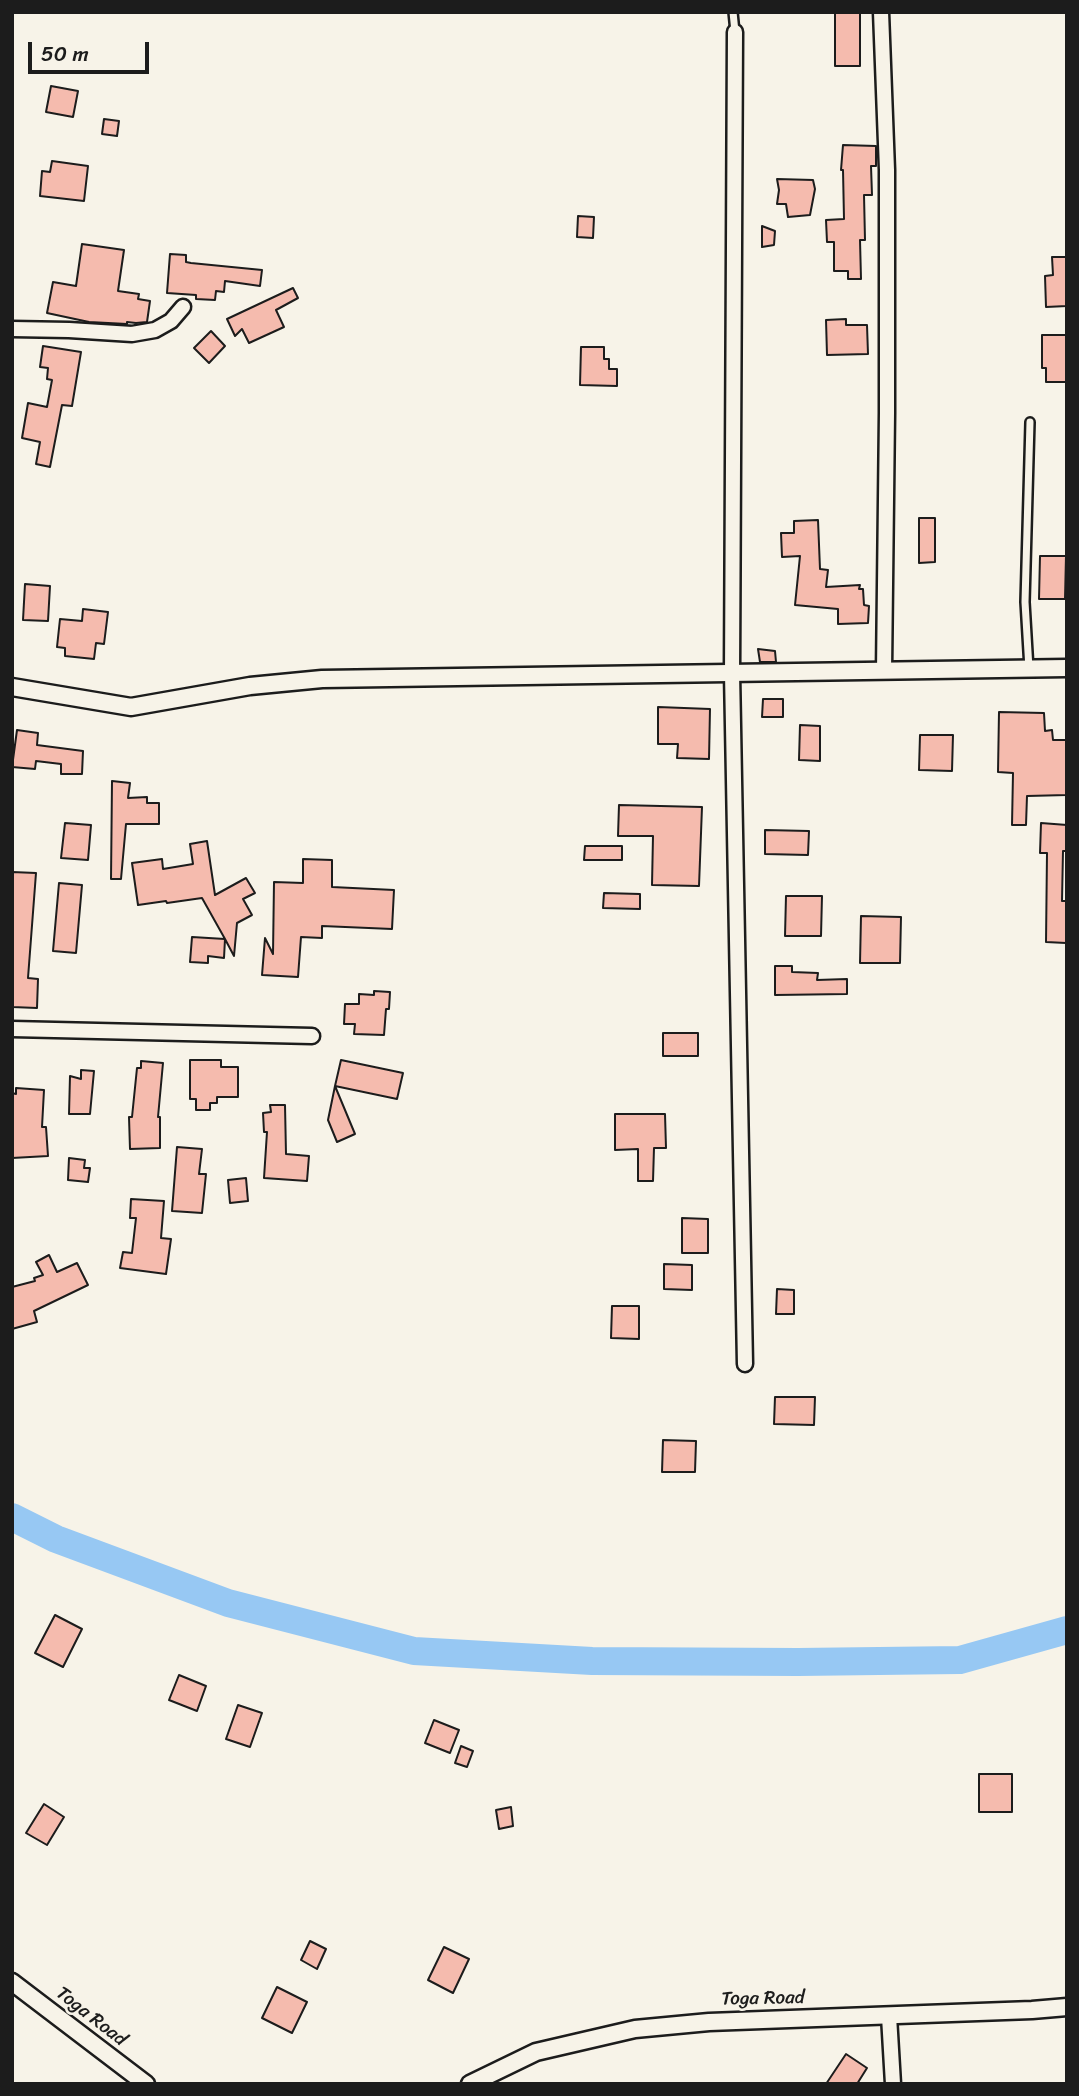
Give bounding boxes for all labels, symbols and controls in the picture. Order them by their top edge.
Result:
scale bar [32,28,152,72]
text: 50 m [41,35,89,73]
street label: Toga Road [51,1982,131,2052]
street label: Toga Road [721,1987,805,2011]

